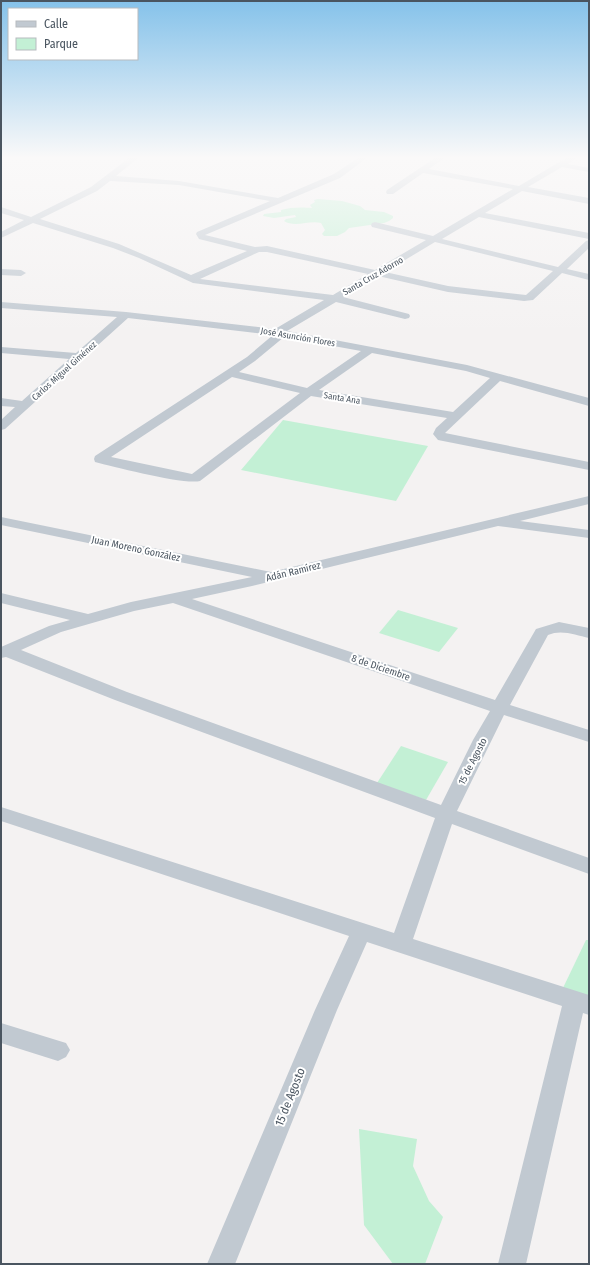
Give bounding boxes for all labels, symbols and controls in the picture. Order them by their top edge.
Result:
legend [8,8,138,60]
text: Calle [44,17,68,31]
text: Parque [44,37,78,51]
street label: Santa Cruz Adorno [341,255,405,297]
street label: José Asunción Flores [260,326,336,348]
street label: Carlos Miguel Giménez [30,339,99,402]
street label: Santa Ana [323,390,362,406]
street label: Juan Moreno González [90,534,181,564]
street label: Adán Ramírez [265,558,322,585]
street label: 8 de Diciembre [350,652,412,684]
street label: 15 de Agosto [456,736,490,787]
street label: 15 de Agosto [272,1066,308,1128]

